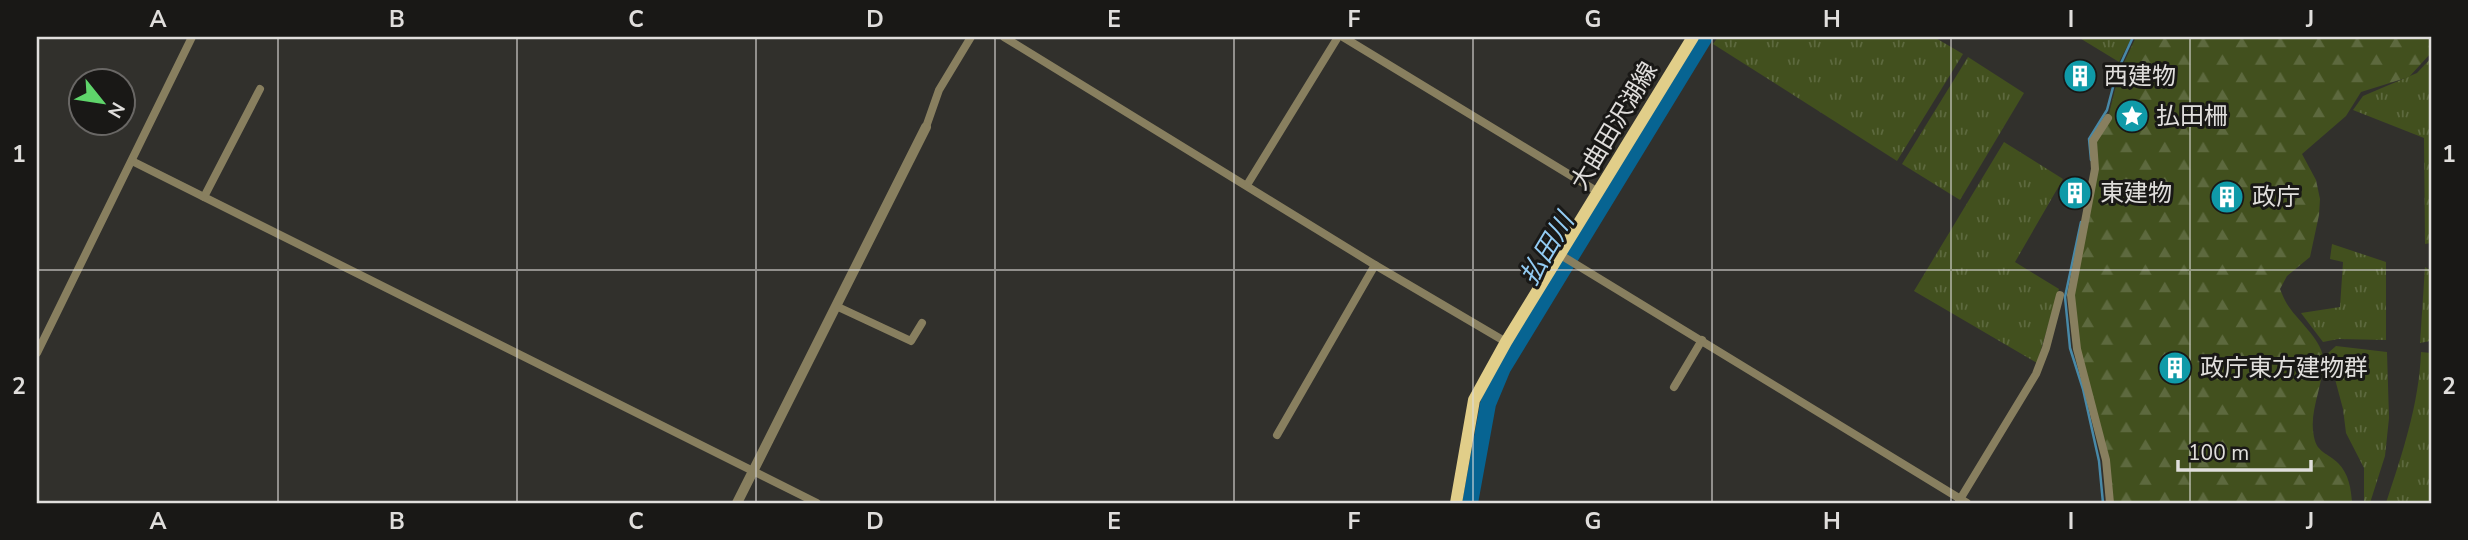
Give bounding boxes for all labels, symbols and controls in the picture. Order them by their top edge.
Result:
text: A [149,4,167,35]
text: B [389,4,405,35]
text: C [628,4,644,35]
text: D [866,4,884,35]
text: E [1107,4,1121,35]
text: F [1348,4,1361,35]
text: G [1585,4,1601,35]
text: H [1823,4,1841,35]
text: I [2068,4,2074,35]
text: J [2305,4,2314,35]
street label: 大曲田沢湖線 [1563,56,1665,196]
building icon: 西建物 [2061,57,2099,95]
place label: 西建物 [2104,60,2176,92]
north arrow [66,66,136,136]
text: N [101,97,131,123]
place icon: 払田柵 [2113,97,2151,135]
place label: 払田柵 [2156,100,2228,132]
text: 1 [12,139,26,170]
text: 1 [2442,139,2456,170]
building icon: 東建物 [2056,174,2094,212]
place label: 東建物 [2100,177,2172,209]
building icon: 政庁 [2208,178,2246,216]
place label: 政庁 [2252,181,2300,213]
water label: 払田川 [1512,204,1584,291]
building icon: 政庁東方建物群 [2156,349,2194,387]
place label: 政庁東方建物群 [2200,352,2368,384]
text: 2 [12,371,26,402]
text: 2 [2442,371,2456,402]
scale bar [2178,428,2310,472]
text: 100 m [2188,439,2249,467]
text: A [149,506,167,537]
text: B [389,506,405,537]
text: C [628,506,644,537]
text: D [866,506,884,537]
text: E [1107,506,1121,537]
text: F [1348,506,1361,537]
text: G [1585,506,1601,537]
text: H [1823,506,1841,537]
text: I [2068,506,2074,537]
text: J [2305,506,2314,537]

